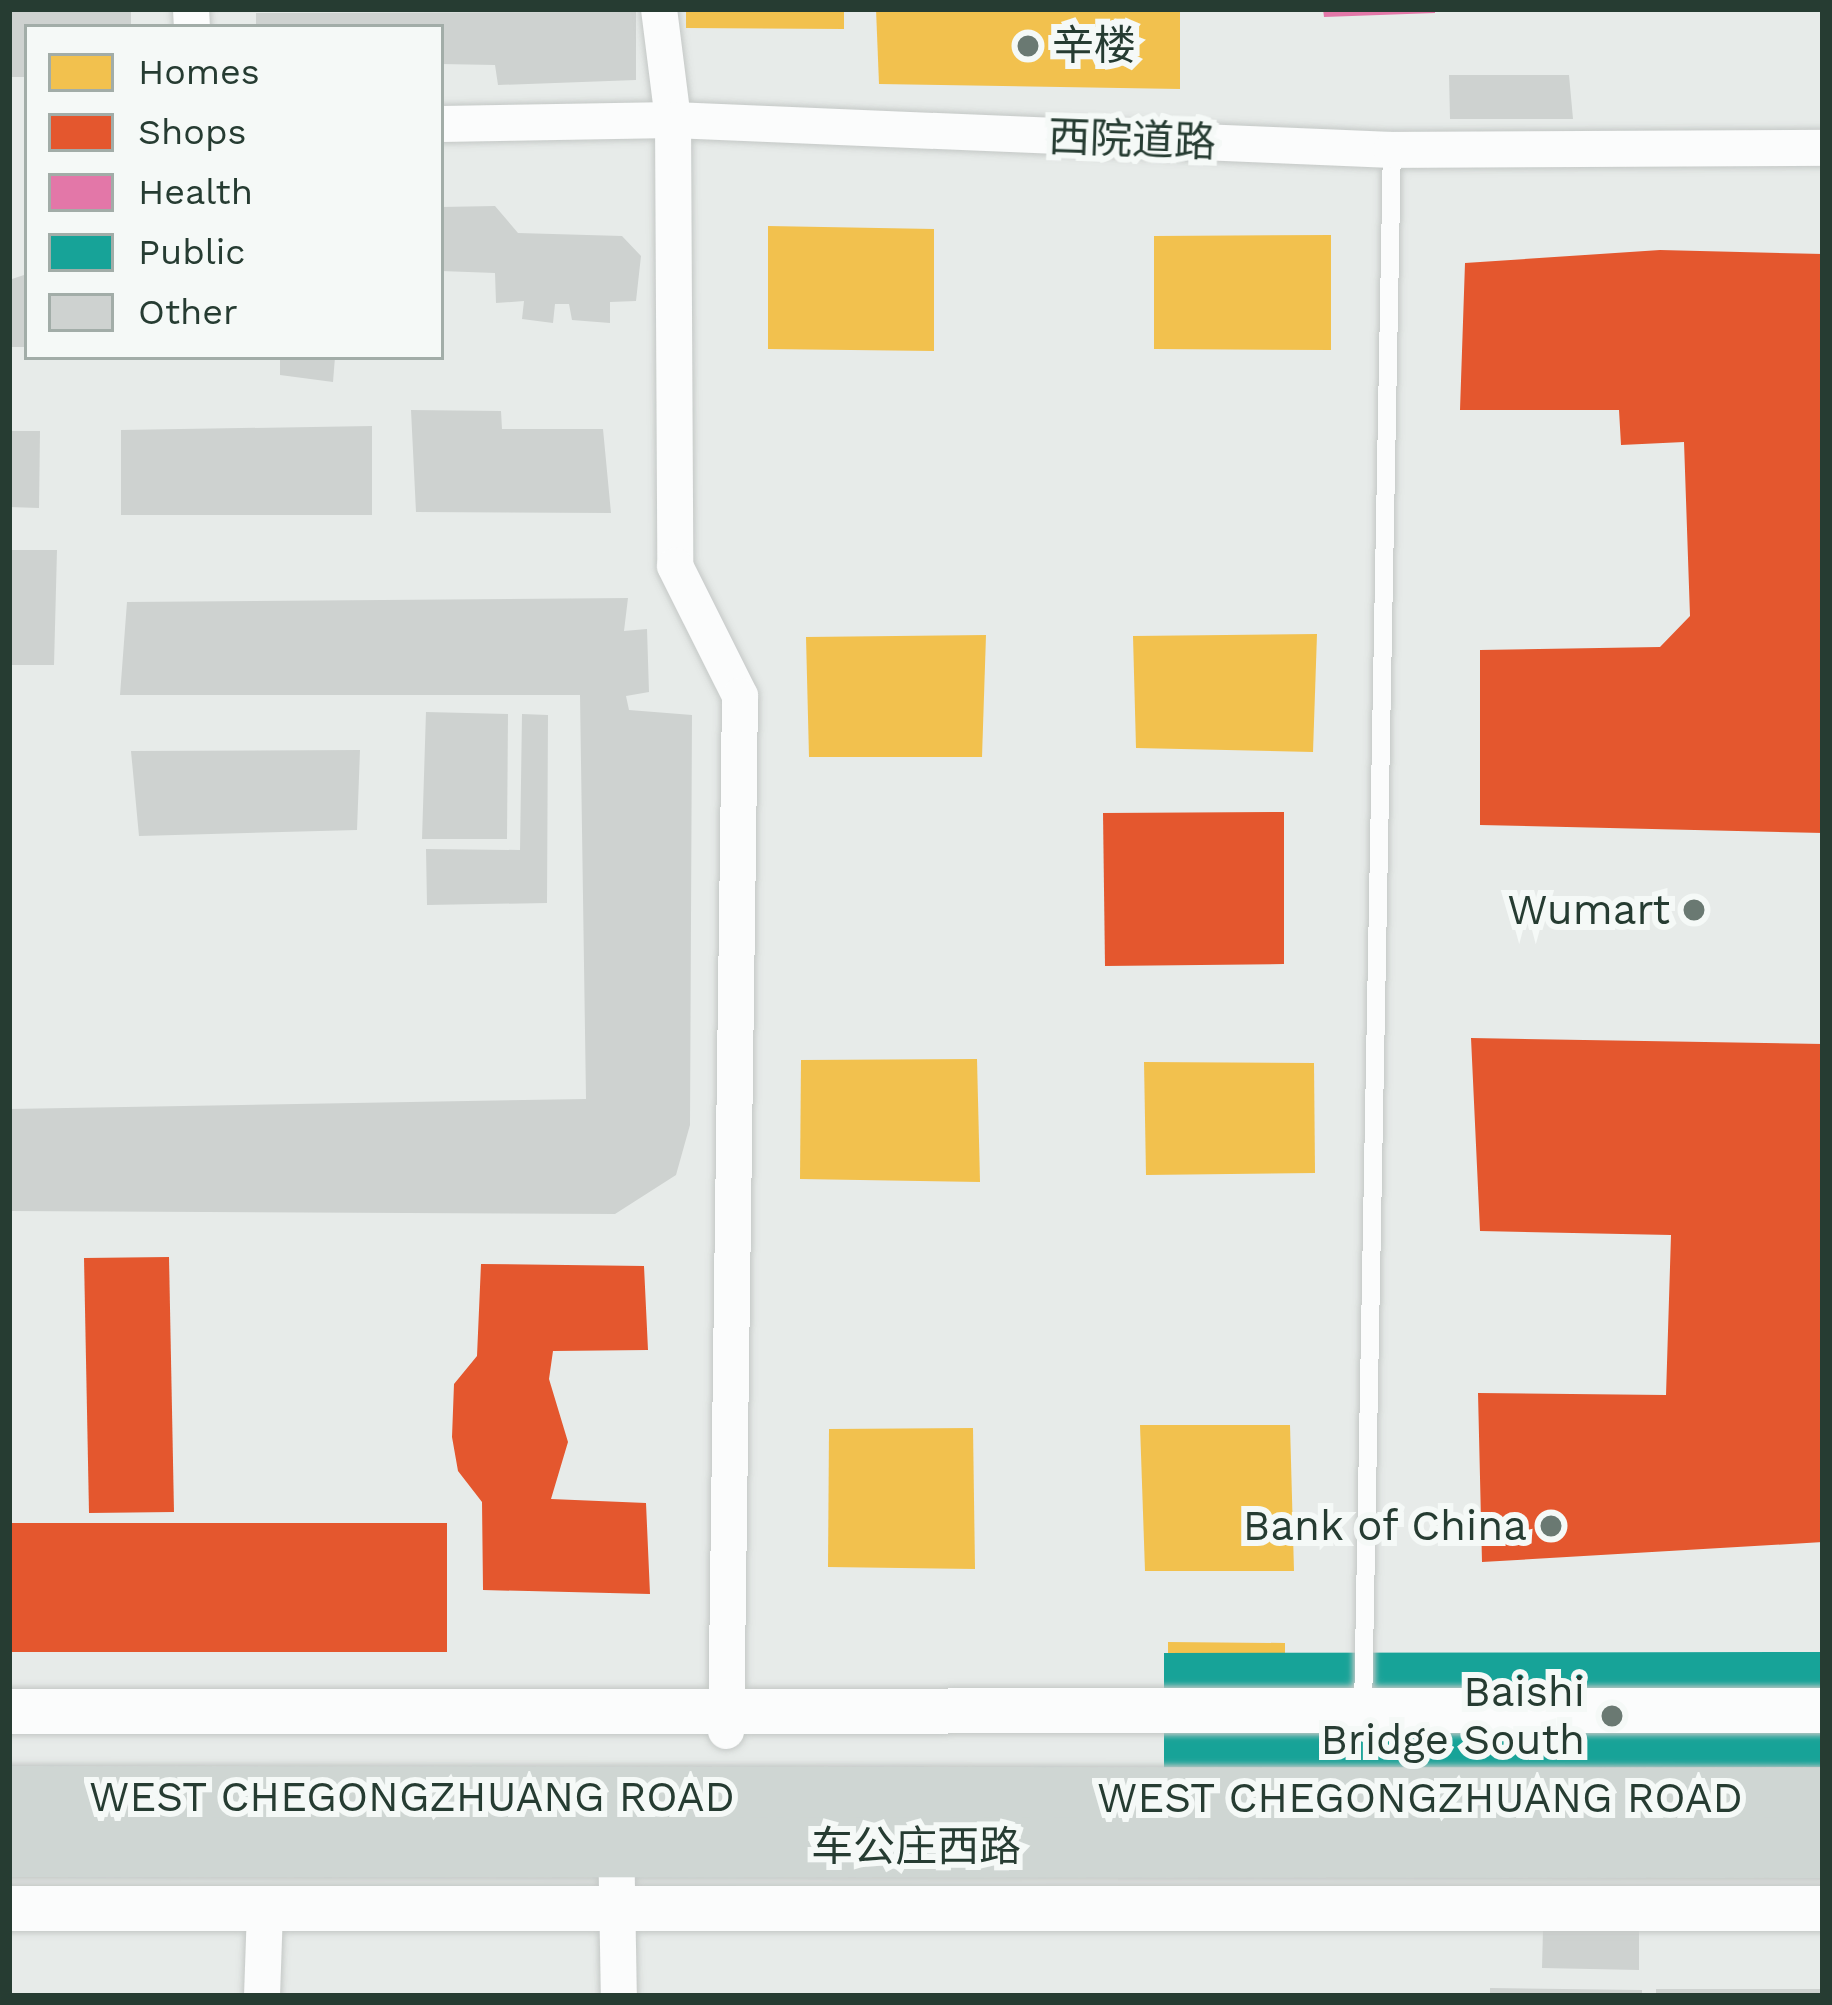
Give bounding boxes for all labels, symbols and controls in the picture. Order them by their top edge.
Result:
place label: 辛楼 [1052,21,1136,71]
legend [24,24,444,360]
marker: 辛楼 [1015,33,1041,59]
text: Homes [138,51,260,93]
text: Shops [138,111,247,153]
street label: 西院道路 [1047,112,1217,168]
text: Health [138,171,253,213]
text: Public [138,231,246,273]
text: Other [138,291,238,333]
place label: Wumart [1507,885,1670,935]
marker: Wumart [1681,897,1707,923]
place label: Bank of China [1240,1501,1527,1551]
marker: Bank of China [1538,1513,1564,1539]
place label: Baishi Bridge South [1320,1667,1585,1766]
marker: Baishi Bridge South [1596,1700,1628,1732]
street label: WEST CHEGONGZHUANG ROAD [89,1772,735,1822]
street label: WEST CHEGONGZHUANG ROAD [1097,1773,1743,1823]
street label: 车公庄西路 [811,1822,1021,1872]

